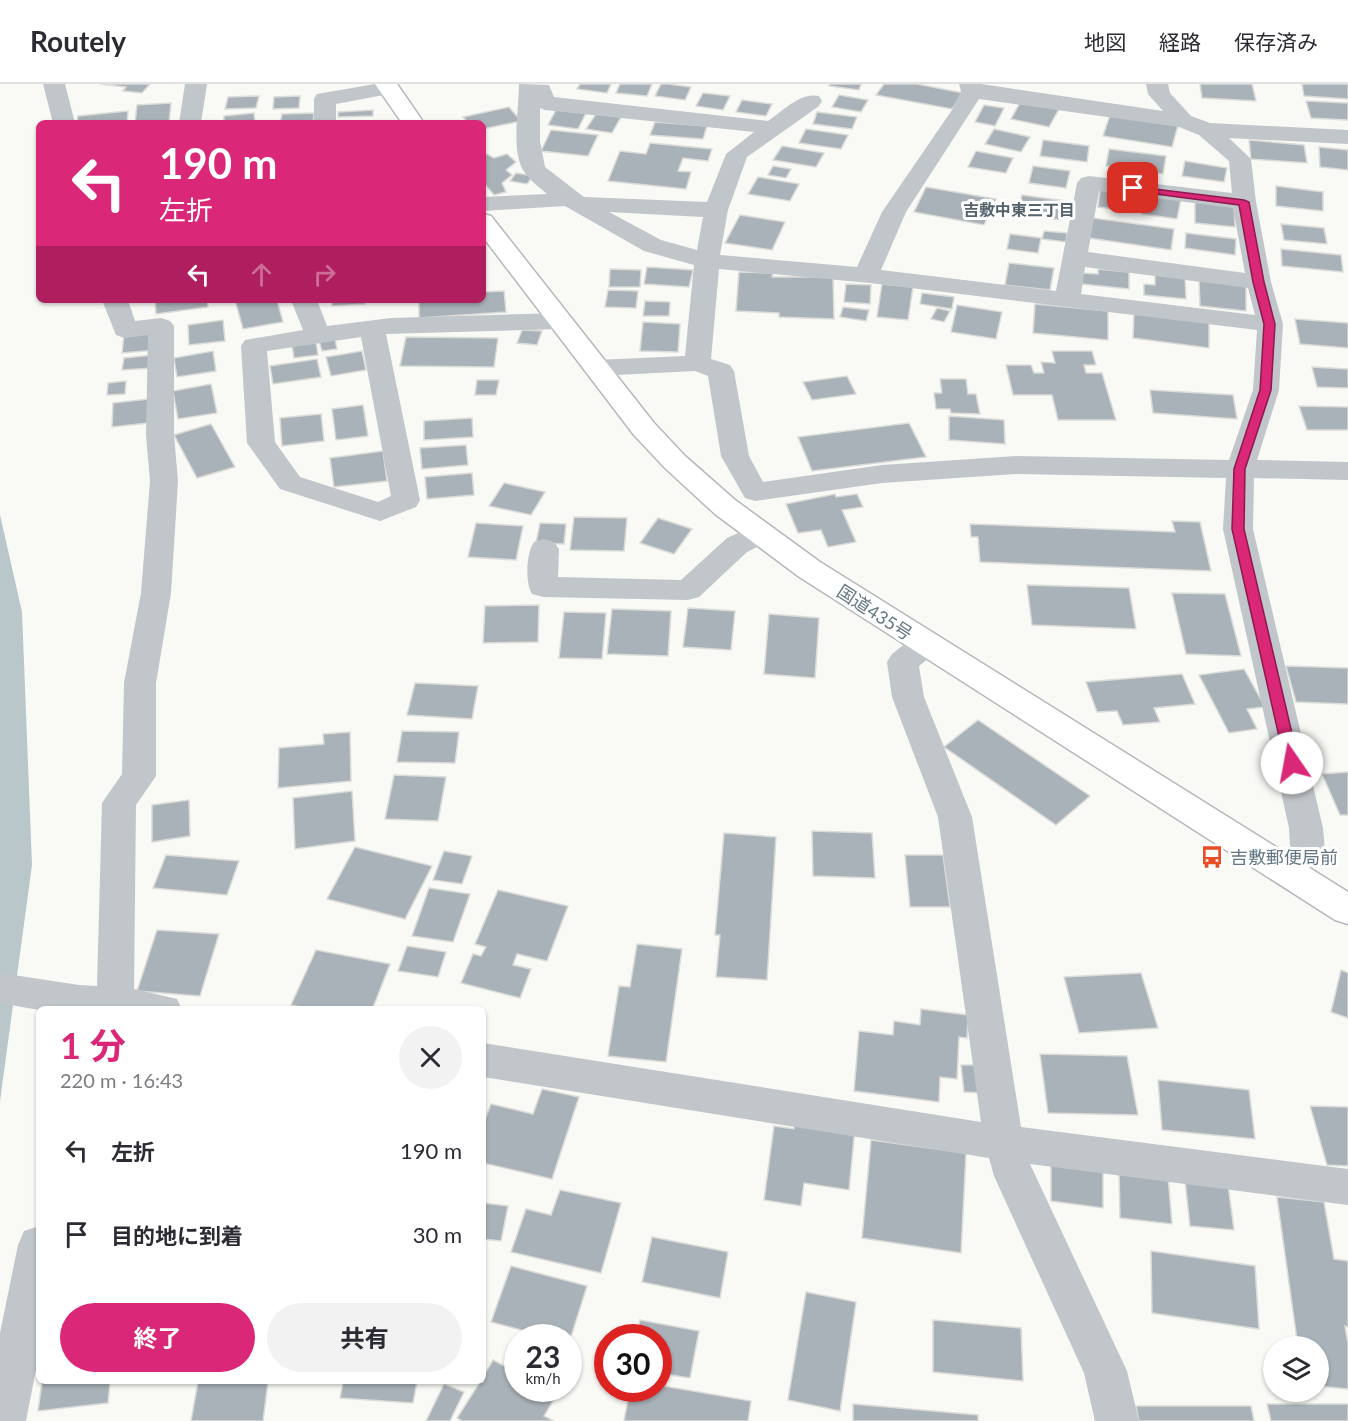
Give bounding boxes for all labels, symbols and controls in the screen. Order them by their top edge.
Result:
text: Routely [30,24,126,58]
text: 地図 [1084,29,1126,54]
text: 経路 [1159,29,1201,54]
text: 保存済み [1234,29,1318,54]
text: 190 m [159,138,277,188]
icon: left [60,144,138,222]
pin [1107,162,1158,213]
icon: arrive [1116,171,1149,204]
text: 左折 [159,193,213,226]
district label: 吉敷中東三丁目 [963,200,1075,219]
icon: left [182,258,215,291]
icon: ahead [245,258,278,291]
icon: right [308,258,341,291]
street label: 国道435号 [833,580,917,644]
position arrow [1260,731,1324,795]
bus stop icon: 吉敷郵便局前 [1199,844,1225,870]
place label: 吉敷郵便局前 [1230,846,1338,868]
text: 1 分 [60,1023,126,1067]
button: close [399,1026,462,1089]
text: 220 m · 16:43 [60,1068,183,1092]
icon: left [60,1134,93,1167]
text: 190 m [400,1137,462,1164]
text: 左折 [111,1138,155,1165]
icon: arrive [60,1218,93,1251]
text: 30 m [413,1221,462,1248]
text: 目的地に到着 [111,1222,243,1249]
button: 終了 [60,1303,255,1372]
button: 共有 [267,1303,462,1372]
speed limit sign: 30 [594,1324,672,1402]
map controls [1263,1336,1329,1402]
button: layers [1263,1336,1329,1402]
text: 23 [526,1338,560,1374]
text: km/h [525,1369,561,1387]

